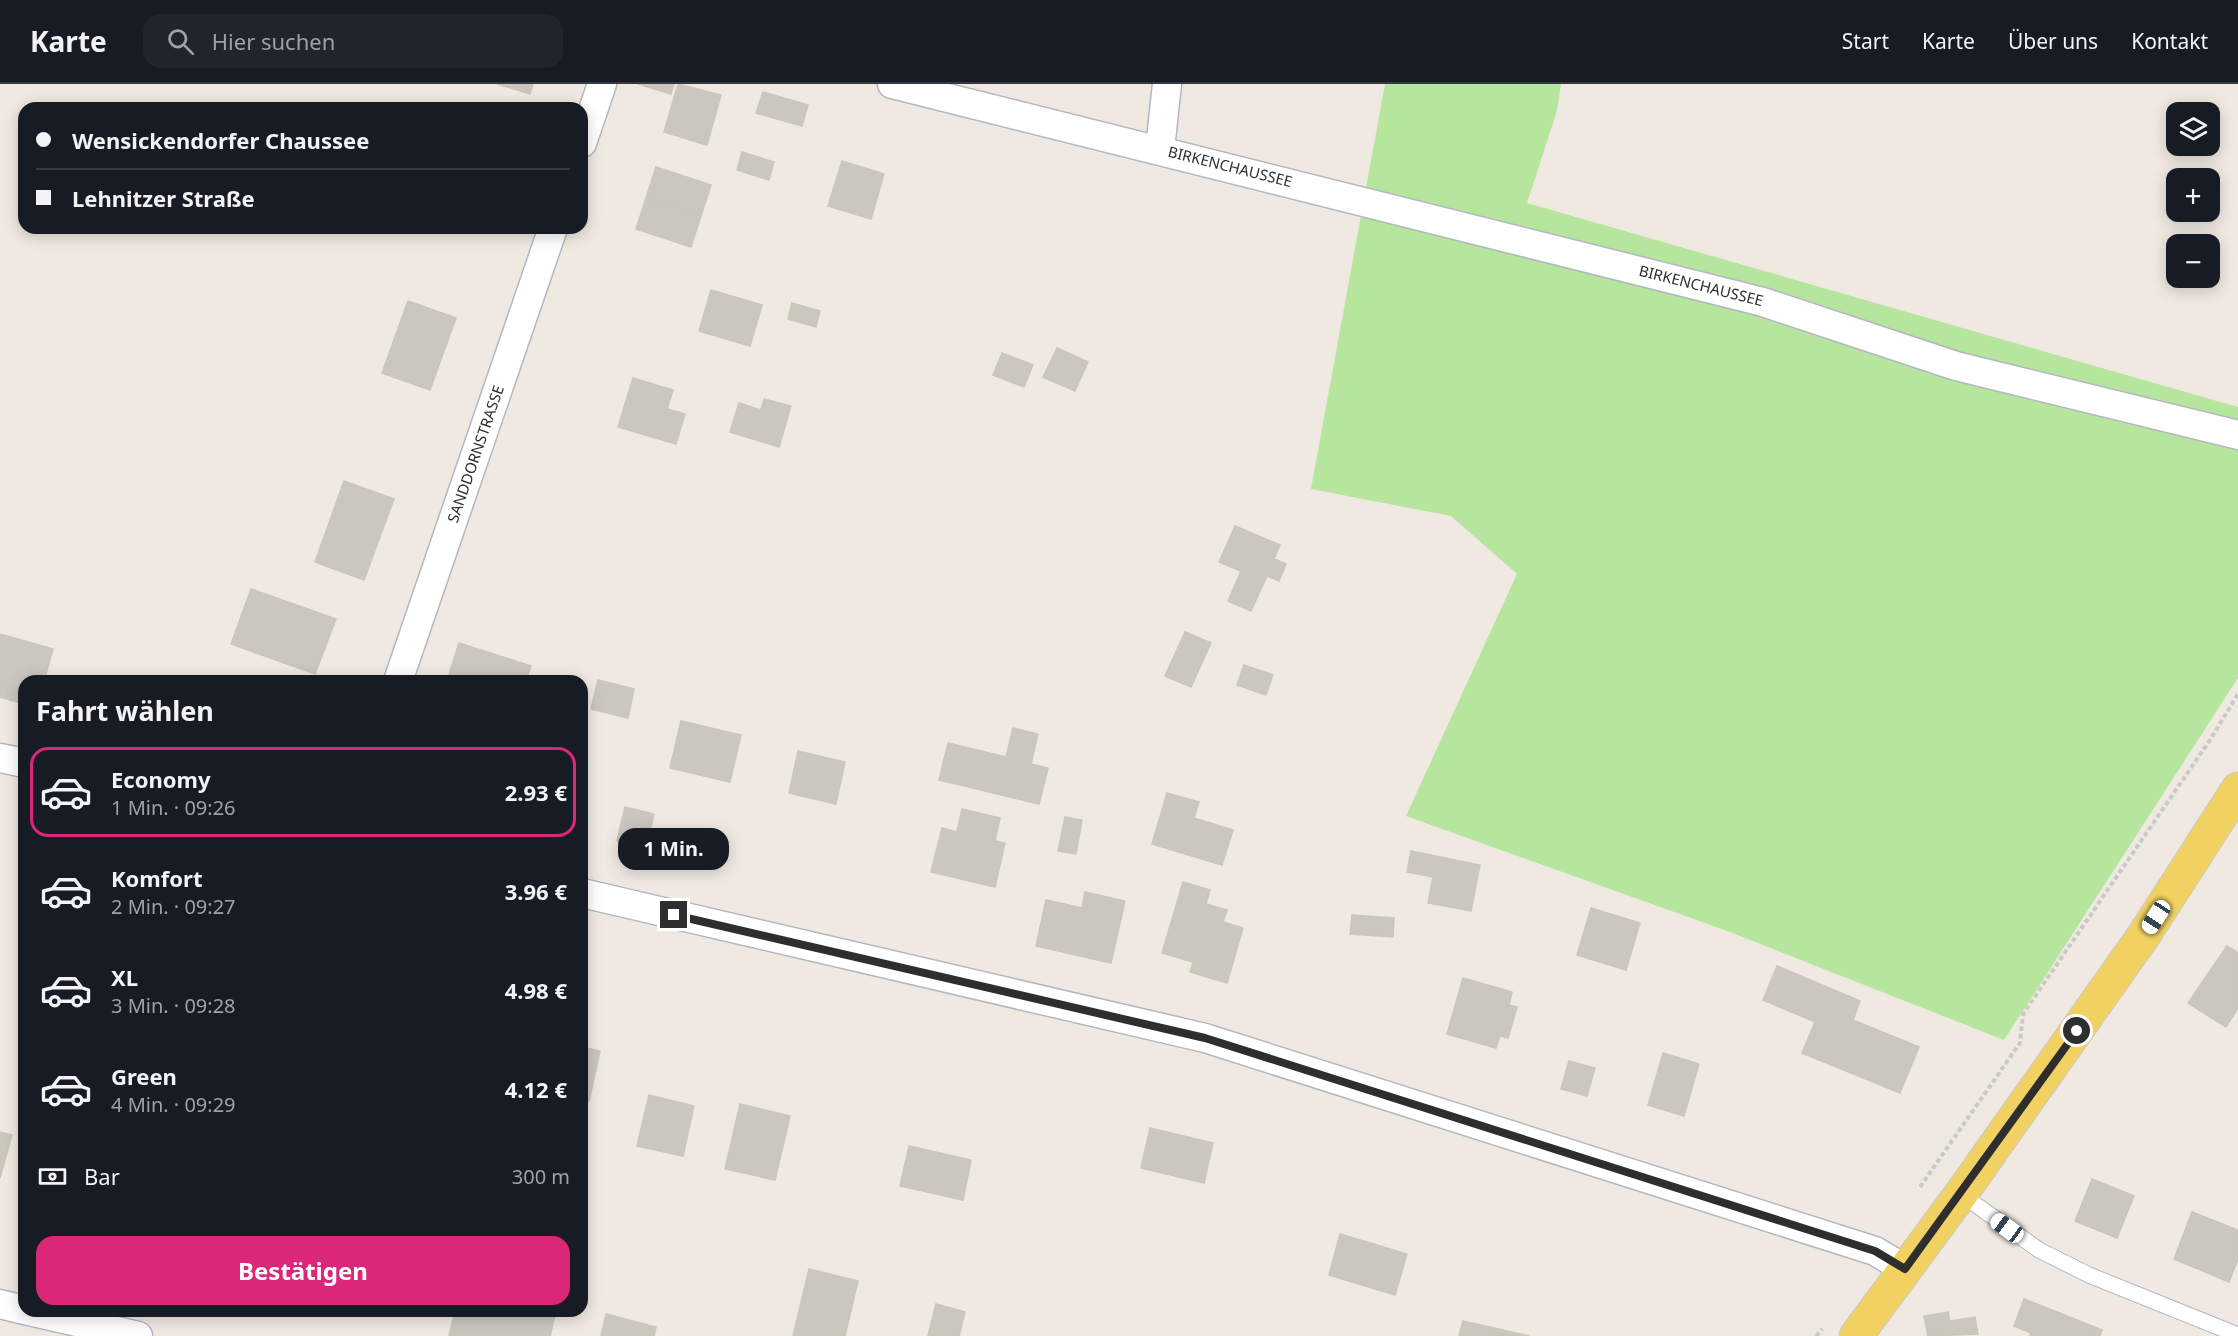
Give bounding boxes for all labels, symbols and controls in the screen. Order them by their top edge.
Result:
search box [143,14,563,68]
text: Karte [30,22,107,60]
icon: search [164,25,197,58]
text: Hier suchen [212,26,335,56]
text: Start [1842,27,1889,55]
text: Karte [1922,27,1975,55]
text: Über uns [2008,27,2098,55]
text: Kontakt [2131,27,2208,55]
map controls [2166,102,2220,288]
button: layers [2166,102,2220,156]
text: Wensickendorfer Chaussee [72,125,369,155]
street label: BIRKENCHAUSSEE [1166,141,1295,191]
button: + [2166,168,2220,222]
text: Lehnitzer Straße [72,183,255,213]
button: − [2166,234,2220,288]
street label: BIRKENCHAUSSEE [1637,260,1766,310]
street label: SANDDORNSTRASSE [442,382,508,525]
text: Fahrt wählen [36,692,214,729]
text: Economy [111,764,210,794]
icon: car [39,765,93,819]
text: 2.93 € [505,777,567,807]
text: 1 Min. · 09:26 [111,794,236,821]
callout: 1 Min. [618,828,730,870]
text: 1 Min. [643,835,704,862]
text: Komfort [111,863,202,893]
icon: car [39,864,93,918]
text: 3.96 € [505,876,567,906]
text: 2 Min. · 09:27 [111,893,236,920]
car [2139,897,2173,937]
route end [660,901,687,928]
text: XL [111,962,138,992]
icon: car [39,963,93,1017]
text: 4.98 € [505,975,567,1005]
text: 3 Min. · 09:28 [111,992,236,1019]
route start [2063,1017,2090,1044]
text: Green [111,1061,177,1091]
icon: car [39,1062,93,1116]
text: 4.12 € [505,1074,567,1104]
text: 4 Min. · 09:29 [111,1091,236,1118]
icon: cash [36,1160,69,1193]
text: Bar [84,1161,120,1191]
text: 300 m [512,1163,570,1190]
car [1987,1210,2027,1246]
button: Bestätigen [36,1236,570,1305]

